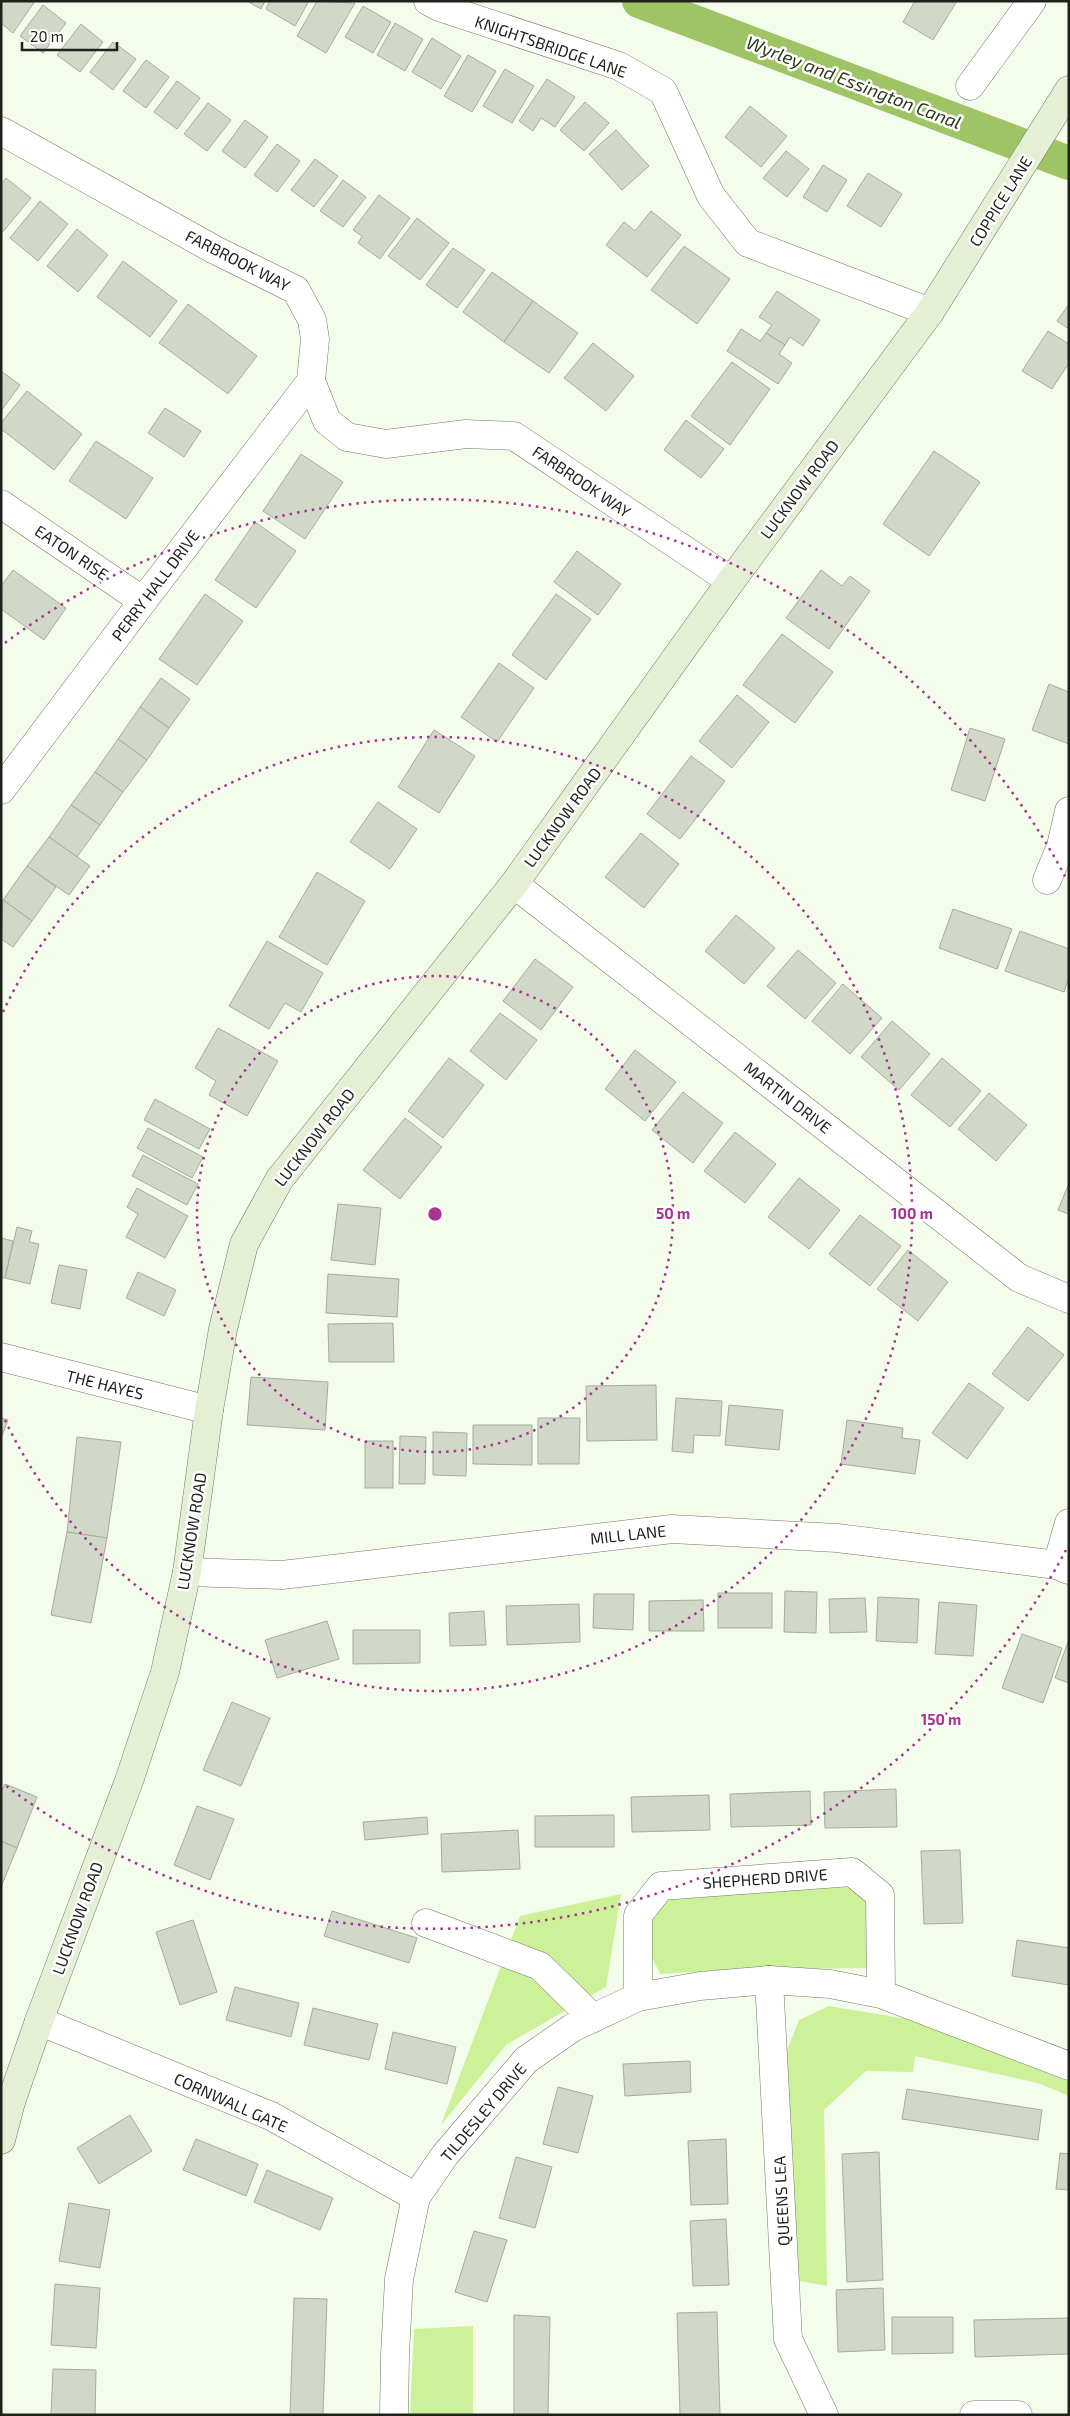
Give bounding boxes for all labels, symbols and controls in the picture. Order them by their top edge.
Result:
street label: KNIGHTSBRIDGE LANE [472,11,630,81]
scale bar [22,20,118,52]
text: 20 m [30,27,64,45]
water label: Wyrley and Essington Canal [743,31,965,133]
street label: COPPICE LANE [965,152,1035,250]
street label: FARBROOK WAY [183,226,293,294]
street label: LUCKNOW ROAD [756,436,842,542]
street label: FARBROOK WAY [529,441,635,521]
street label: EATON RISE [32,520,112,584]
street label: PERRY HALL DRIVE [107,526,203,644]
street label: LUCKNOW ROAD [519,763,605,871]
street label: MARTIN DRIVE [741,1057,835,1137]
street label: LUCKNOW ROAD [270,1084,358,1190]
text: 50 m [656,1204,690,1222]
text: 100 m [891,1204,933,1222]
centre of rings [426,1205,444,1223]
street label: THE HAYES [64,1365,146,1403]
street label: LUCKNOW ROAD [172,1471,210,1591]
street label: MILL LANE [589,1521,667,1547]
text: 150 m [921,1710,961,1728]
street label: LUCKNOW ROAD [48,1859,106,1977]
street label: SHEPHERD DRIVE [702,1864,828,1892]
street label: TILDESLEY DRIVE [436,2059,530,2165]
street label: CORNWALL GATE [171,2068,291,2136]
street label: QUEENS LEA [769,2155,794,2247]

